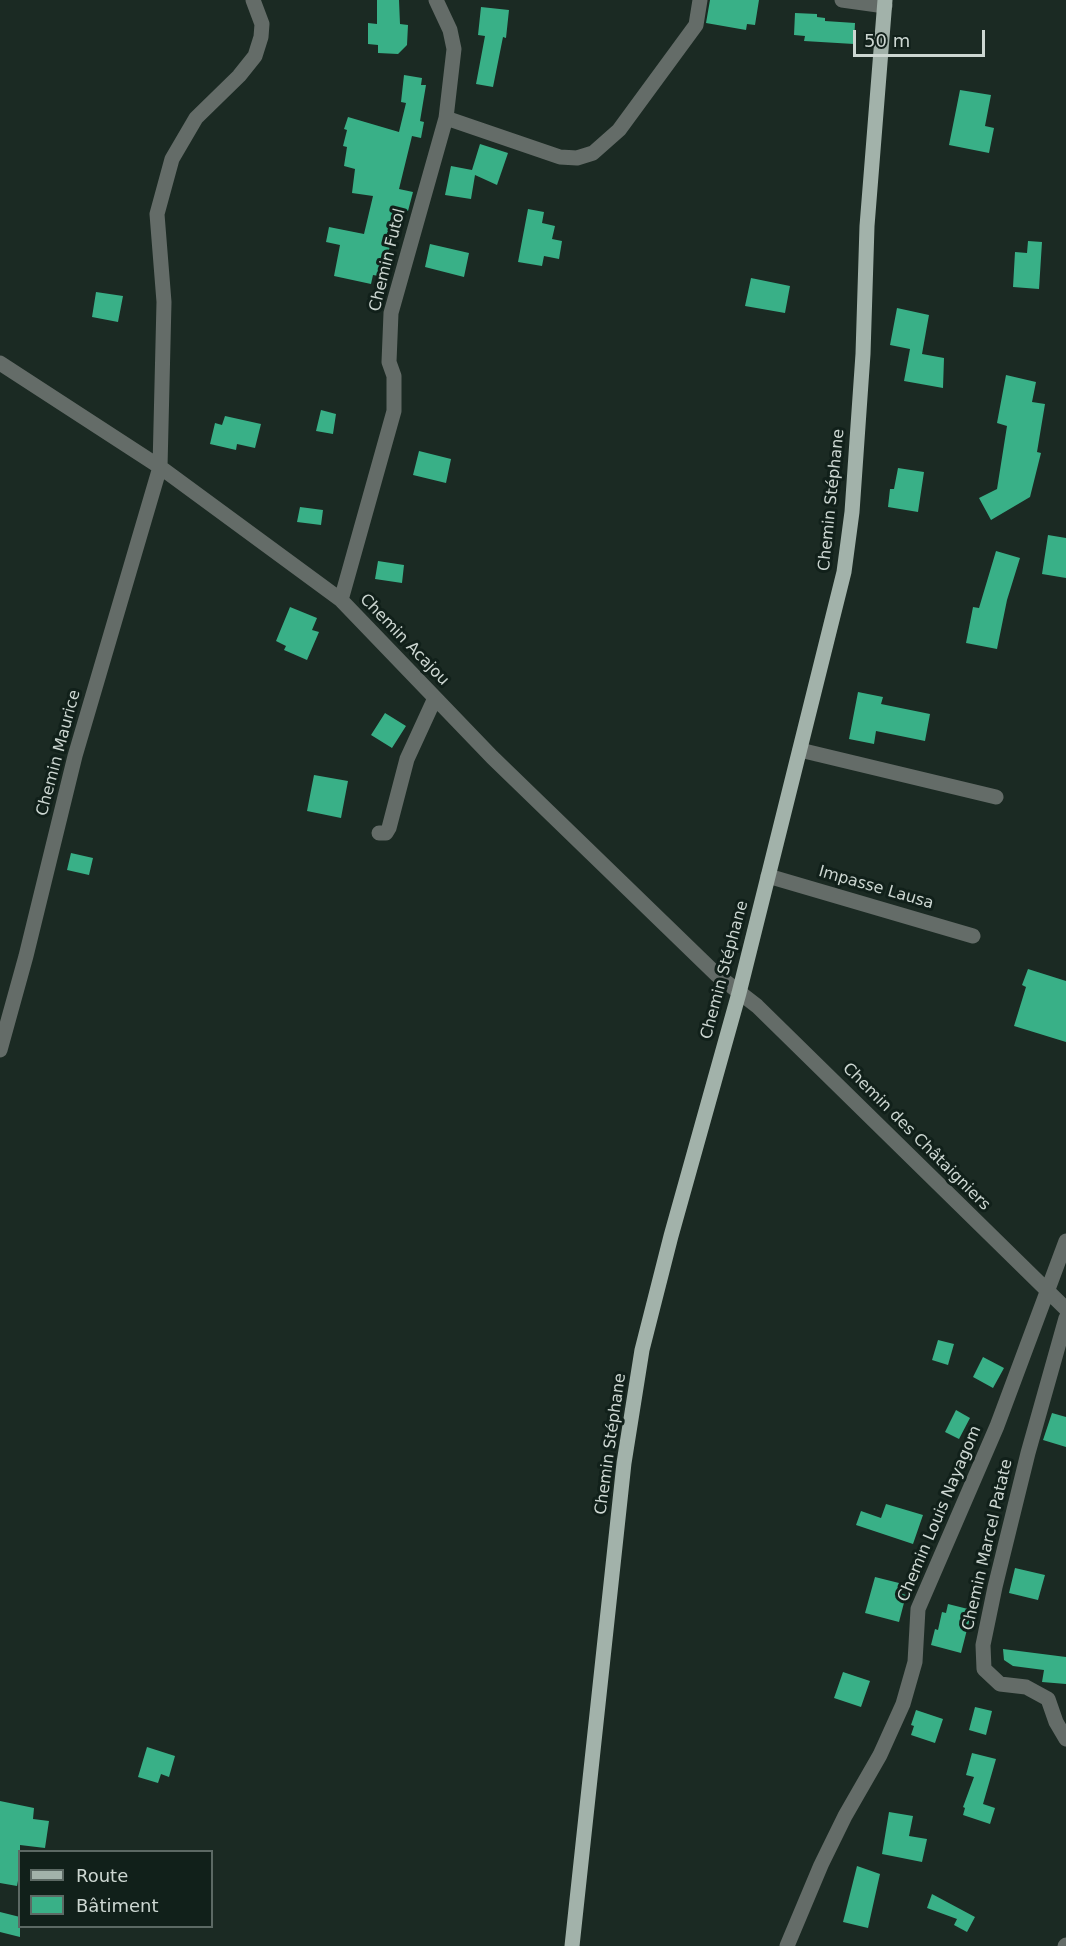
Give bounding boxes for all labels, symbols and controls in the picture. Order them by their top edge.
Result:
scale bar [856,18,988,56]
text: 50 m [864,30,910,51]
street label: Chemin Futol [366,207,410,313]
street label: Chemin Stéphane [815,428,849,572]
street label: Chemin Acajou [355,590,453,690]
street label: Chemin Maurice [33,688,85,818]
street label: Impasse Lausa [816,862,936,914]
street label: Chemin Stéphane [697,899,753,1041]
street label: Chemin des Châtaigniers [838,1059,994,1215]
street label: Chemin Stéphane [592,1372,630,1516]
street label: Chemin Louis Nayagom [894,1423,986,1605]
street label: Chemin Marcel Patate [959,1457,1017,1633]
legend [18,1850,213,1928]
text: Route [76,1865,128,1886]
text: Bâtiment [76,1895,159,1916]

